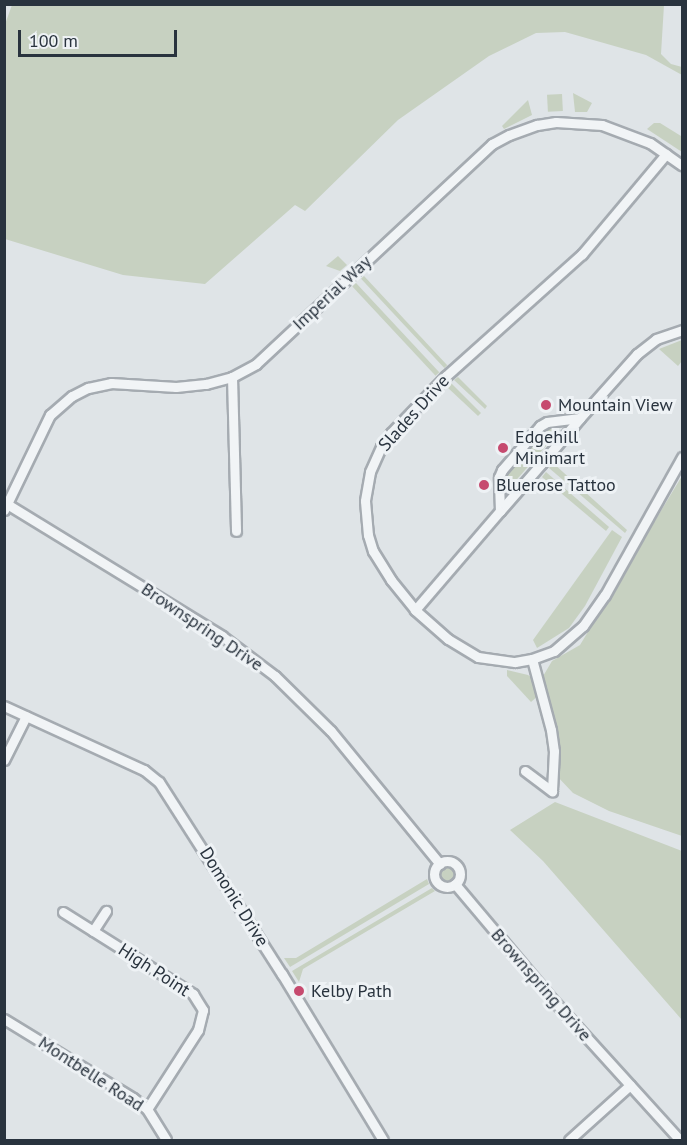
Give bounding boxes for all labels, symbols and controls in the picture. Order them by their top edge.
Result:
scale bar [21,18,180,56]
text: 100 m [29,29,78,52]
street label: Imperial Way [288,251,376,335]
street label: Slades Drive [374,370,454,456]
place label: Mountain View [558,394,673,416]
marker: Mountain View [539,398,553,412]
place label: Edgehill Minimart [515,427,585,470]
marker: Edgehill Minimart [496,441,510,455]
place label: Bluerose Tattoo [496,474,616,496]
marker: Bluerose Tattoo [477,478,491,492]
street label: Brownspring Drive [137,578,267,676]
street label: Domonic Drive [195,843,273,951]
street label: Brownspring Drive [486,924,596,1046]
street label: High Point [114,939,194,1001]
place label: Kelby Path [311,980,393,1002]
marker: Kelby Path [292,984,306,998]
street label: Montbelle Road [34,1032,148,1116]

